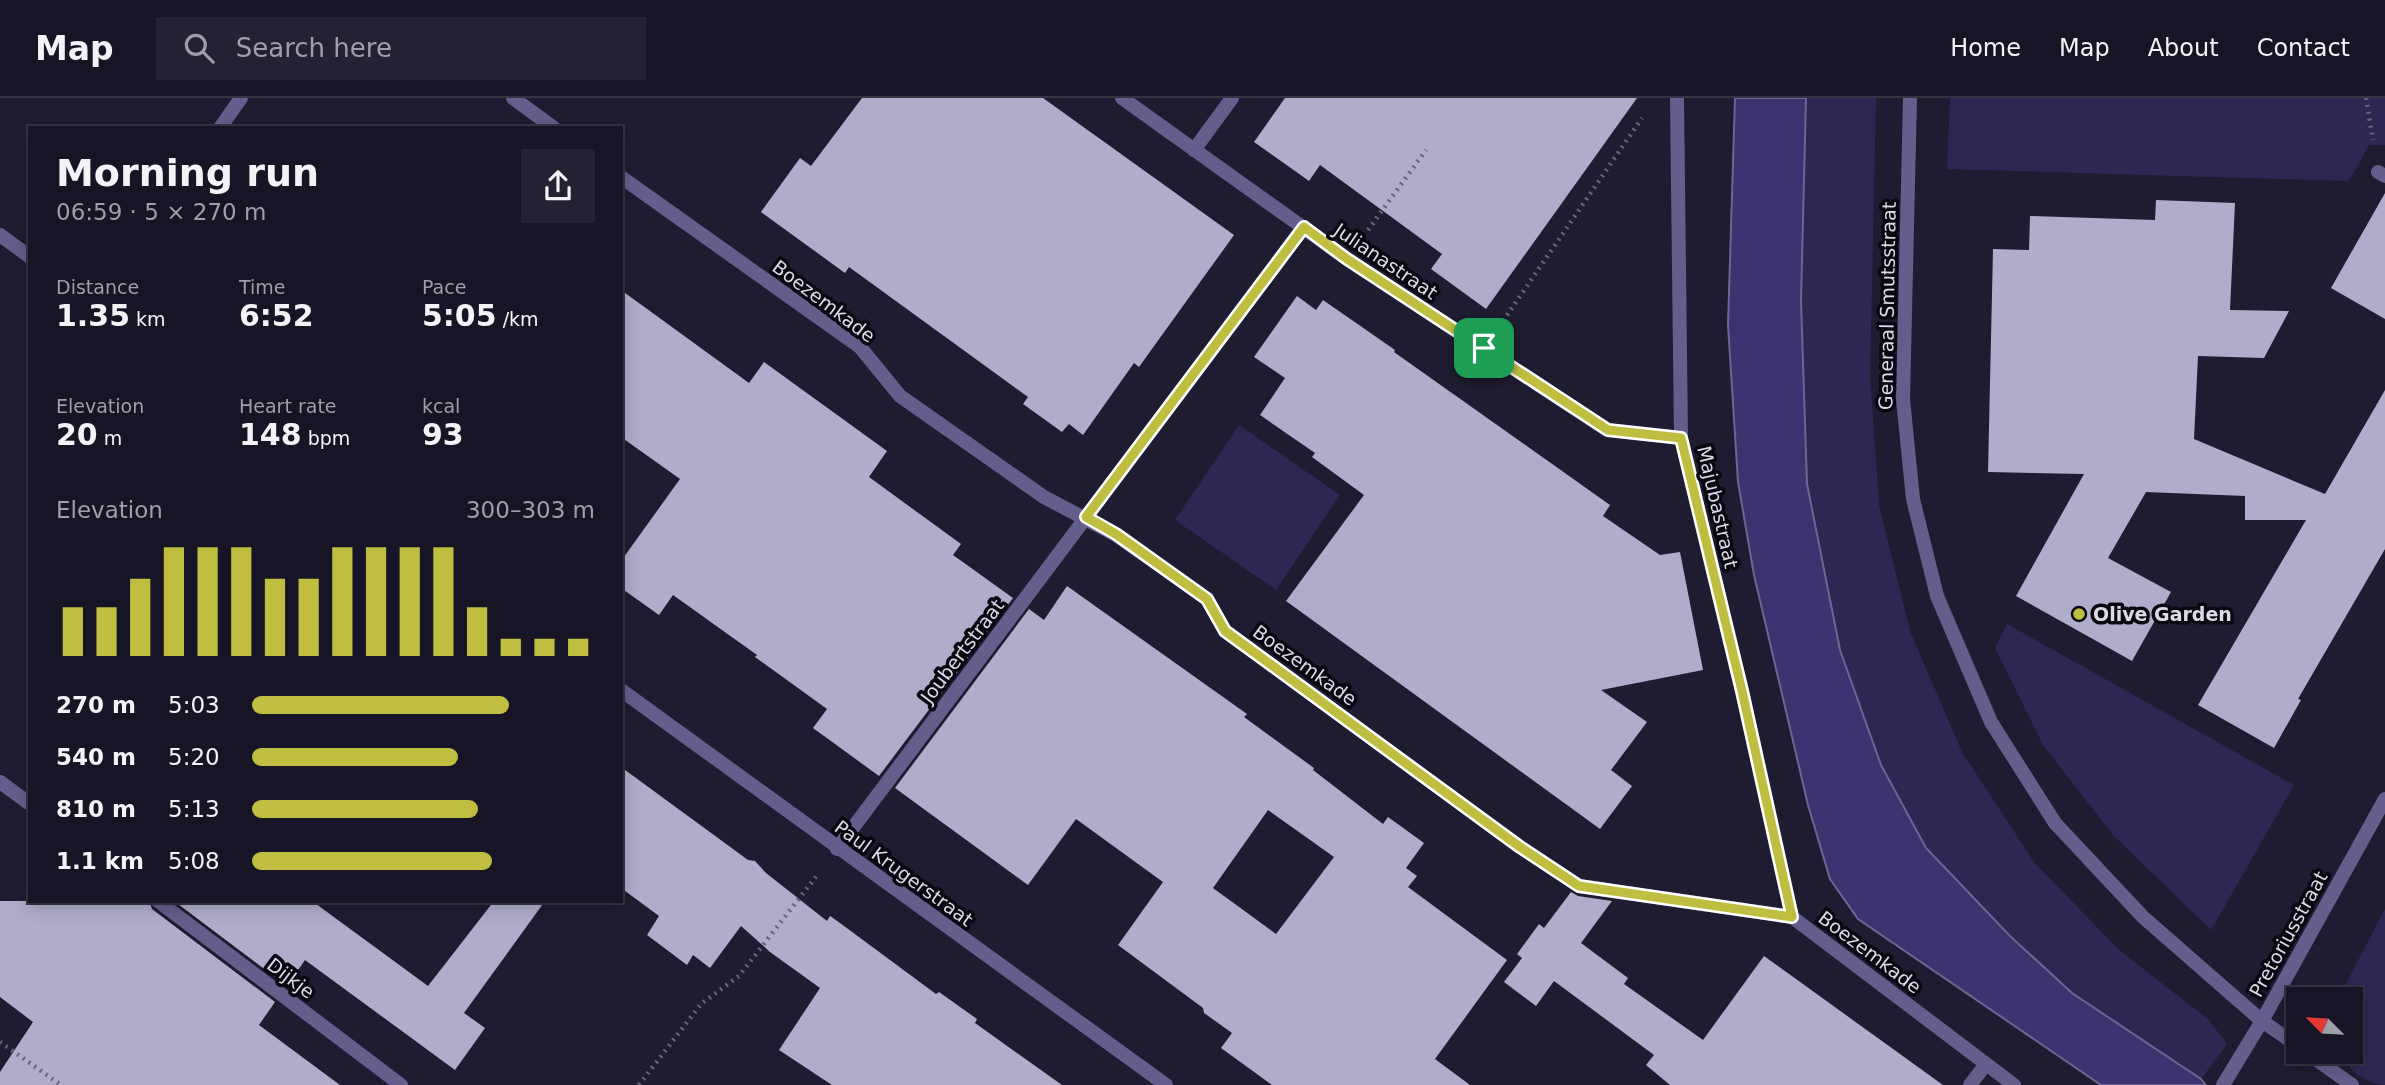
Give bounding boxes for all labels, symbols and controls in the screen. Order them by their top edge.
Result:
search box [156,17,646,80]
text: Map [35,29,114,68]
icon: search [180,29,218,67]
text: Search here [236,33,392,63]
text: Home [1950,34,2021,62]
text: Map [2059,34,2110,62]
text: About [2148,34,2219,62]
text: Contact [2257,34,2350,62]
button: share [521,149,595,223]
text: Morning run [56,151,319,195]
text: 06:59 · 5 × 270 m [56,199,266,225]
street label: Generaal Smutsstraat [1874,202,1900,410]
street label: Julianastraat [1330,218,1442,304]
street label: Boezemkade [768,255,880,347]
text: Distance [56,276,139,298]
text: Time [239,276,286,298]
text: Pace [422,276,466,298]
text: 1.35 [56,298,130,333]
text: 6:52 [239,298,314,333]
text: 5:05 [422,298,497,333]
text: km [130,308,166,330]
text: /km [497,308,539,330]
pin [1454,318,1514,378]
icon: arrive [1465,329,1503,367]
text: Elevation [56,395,144,417]
text: Heart rate [239,395,337,417]
text: kcal [422,395,460,417]
text: 20 [56,417,98,452]
text: 148 [239,417,302,452]
text: 93 [422,417,464,452]
text: m [98,427,122,449]
text: bpm [302,427,350,449]
street label: Majubastraat [1693,444,1743,570]
text: Elevation [56,497,163,523]
text: 300–303 m [466,497,595,523]
street label: Joubertstraat [915,595,1008,708]
place label: Olive Garden [2093,603,2232,625]
marker: Olive Garden [2071,606,2087,622]
street label: Boezemkade [1249,620,1361,710]
text: 270 m [56,692,136,718]
text: 5:03 [168,692,220,718]
text: 540 m [56,744,136,770]
text: 5:20 [168,744,220,770]
text: 810 m [56,796,136,822]
text: 5:13 [168,796,220,822]
street label: Paul Krugerstraat [831,815,977,931]
text: 1.1 km [56,848,144,874]
text: 5:08 [168,848,220,874]
street label: Pretoriusstraat [2244,867,2332,1001]
street label: Boezemkade [1814,906,1926,998]
street label: Dijkje [263,953,319,1003]
north arrow [2286,987,2362,1064]
map controls [2286,987,2363,1064]

